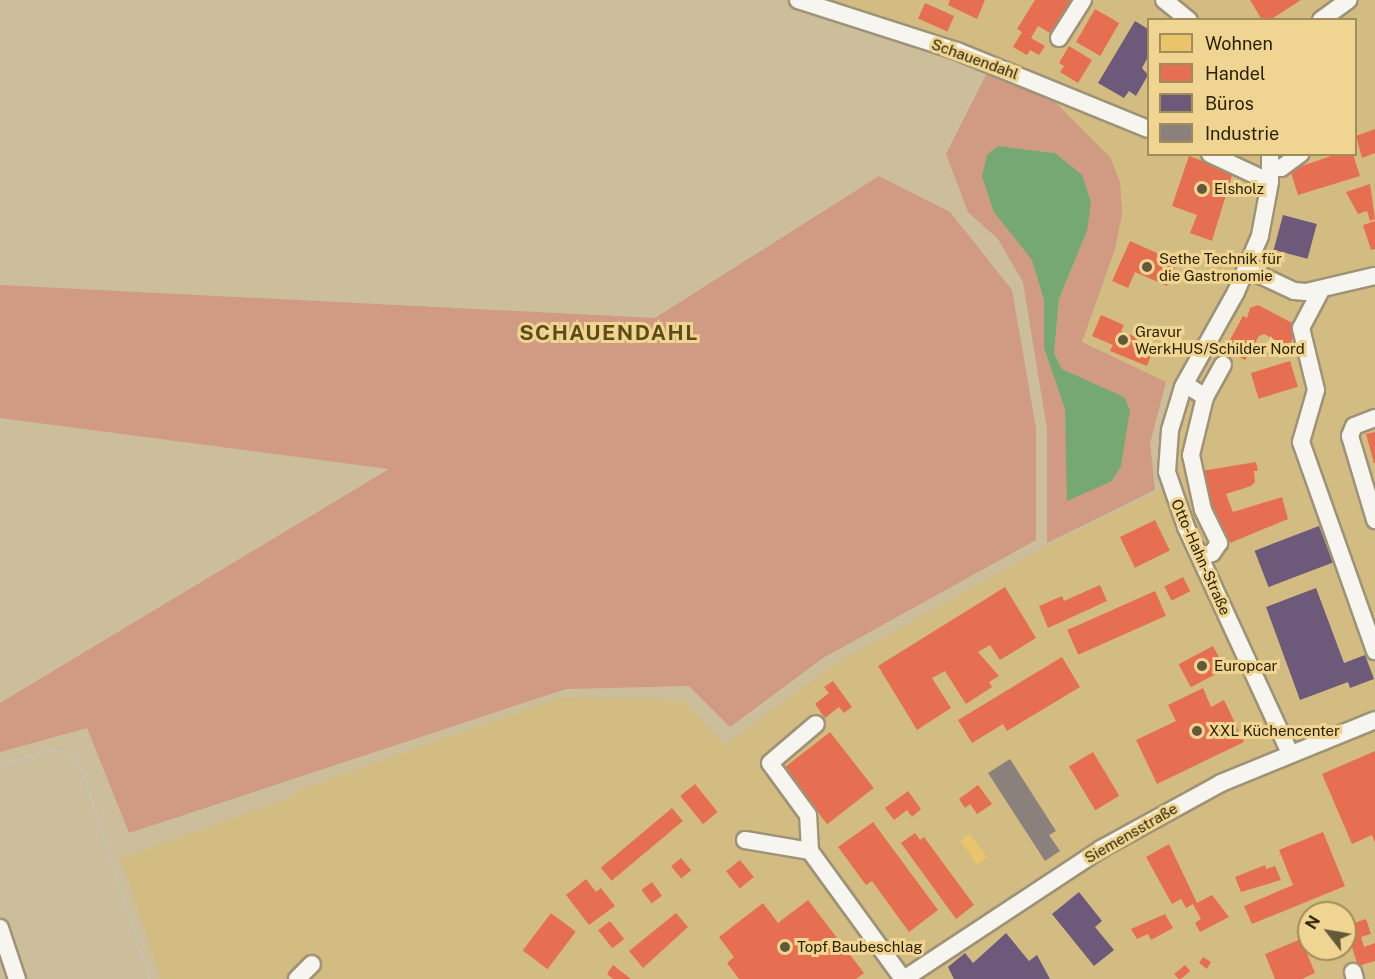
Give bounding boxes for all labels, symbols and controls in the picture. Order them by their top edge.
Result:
legend [1147,18,1357,156]
text: Wohnen [1205,33,1273,54]
street label: Schauendahl [929,35,1021,83]
text: Handel [1205,63,1265,84]
text: Büros [1205,93,1254,114]
text: Industrie [1205,123,1279,144]
place label: Elsholz [1214,180,1264,198]
marker: Elsholz [1195,182,1209,196]
place label: Sethe Technik für die Gastronomie [1159,249,1282,284]
marker: Sethe Technik für die Gastronomie [1140,260,1154,274]
district label: SCHAUENDAHL [519,320,699,346]
place label: Gravur WerkHUS/Schilder Nord [1135,322,1305,357]
marker: Gravur WerkHUS/Schilder Nord [1116,333,1130,347]
street label: Otto-Hahn-Straße [1167,496,1235,618]
place label: Europcar [1214,657,1277,675]
marker: Europcar [1195,659,1209,673]
place label: XXL Küchencenter [1209,722,1340,740]
marker: XXL Küchencenter [1190,724,1204,738]
street label: Siemensstraße [1081,799,1181,867]
north arrow [1297,901,1357,961]
text: N [1301,912,1324,933]
place label: Topf Baubeschlag [797,938,923,956]
marker: Topf Baubeschlag [778,940,792,954]

